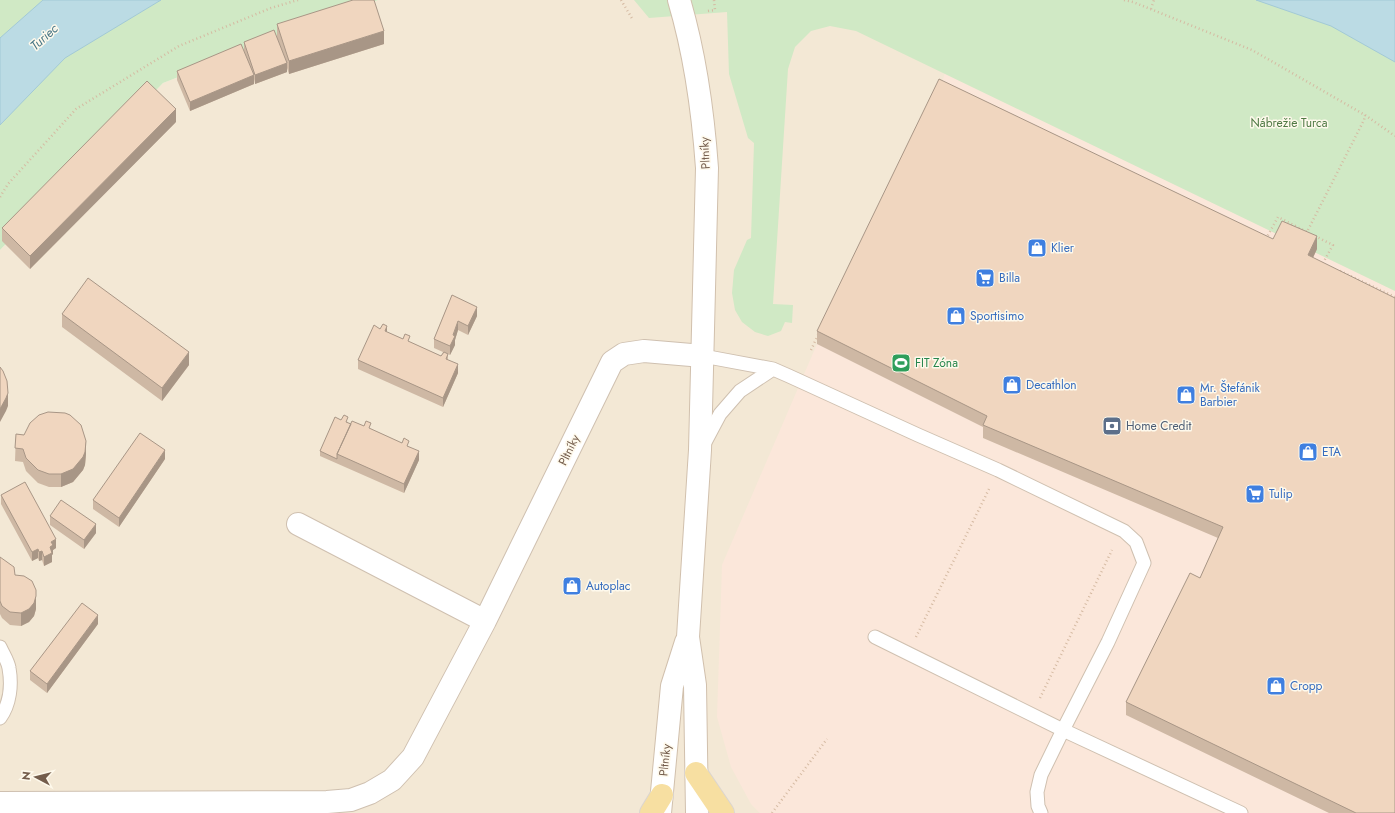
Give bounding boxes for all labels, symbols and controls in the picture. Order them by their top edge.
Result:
water label: Turiec [26,19,62,55]
park label: Nábrežie Turca [1251,114,1328,132]
street label: Pltníky [695,136,715,170]
shop icon: Klier [1026,237,1048,259]
place label: Klier [1051,239,1075,257]
supermarket icon: Billa [974,267,996,289]
place label: Billa [999,269,1020,287]
shop icon: Sportisimo [945,305,967,327]
place label: Sportisimo [970,307,1024,325]
sports icon: FIT Zóna [890,352,912,374]
place label: FIT Zóna [915,354,958,372]
shop icon: Decathlon [1001,374,1023,396]
place label: Decathlon [1026,376,1077,394]
place label: Mr. Štefánik Barbier [1200,379,1261,411]
shop icon: Mr. Štefánik Barbier [1175,384,1197,406]
bank icon: Home Credit [1101,415,1123,437]
place label: Home Credit [1126,417,1192,435]
street label: Pltníky [554,431,584,469]
shop icon: ETA [1297,441,1319,463]
place label: ETA [1322,443,1341,461]
supermarket icon: Tulip [1244,483,1266,505]
place label: Tulip [1269,485,1293,503]
shop icon: Autoplac [561,575,583,597]
place label: Autoplac [586,577,631,595]
shop icon: Cropp [1265,675,1287,697]
place label: Cropp [1290,677,1323,695]
street label: Pltníky [654,742,676,777]
north arrow [16,757,56,797]
text: N [18,770,35,781]

